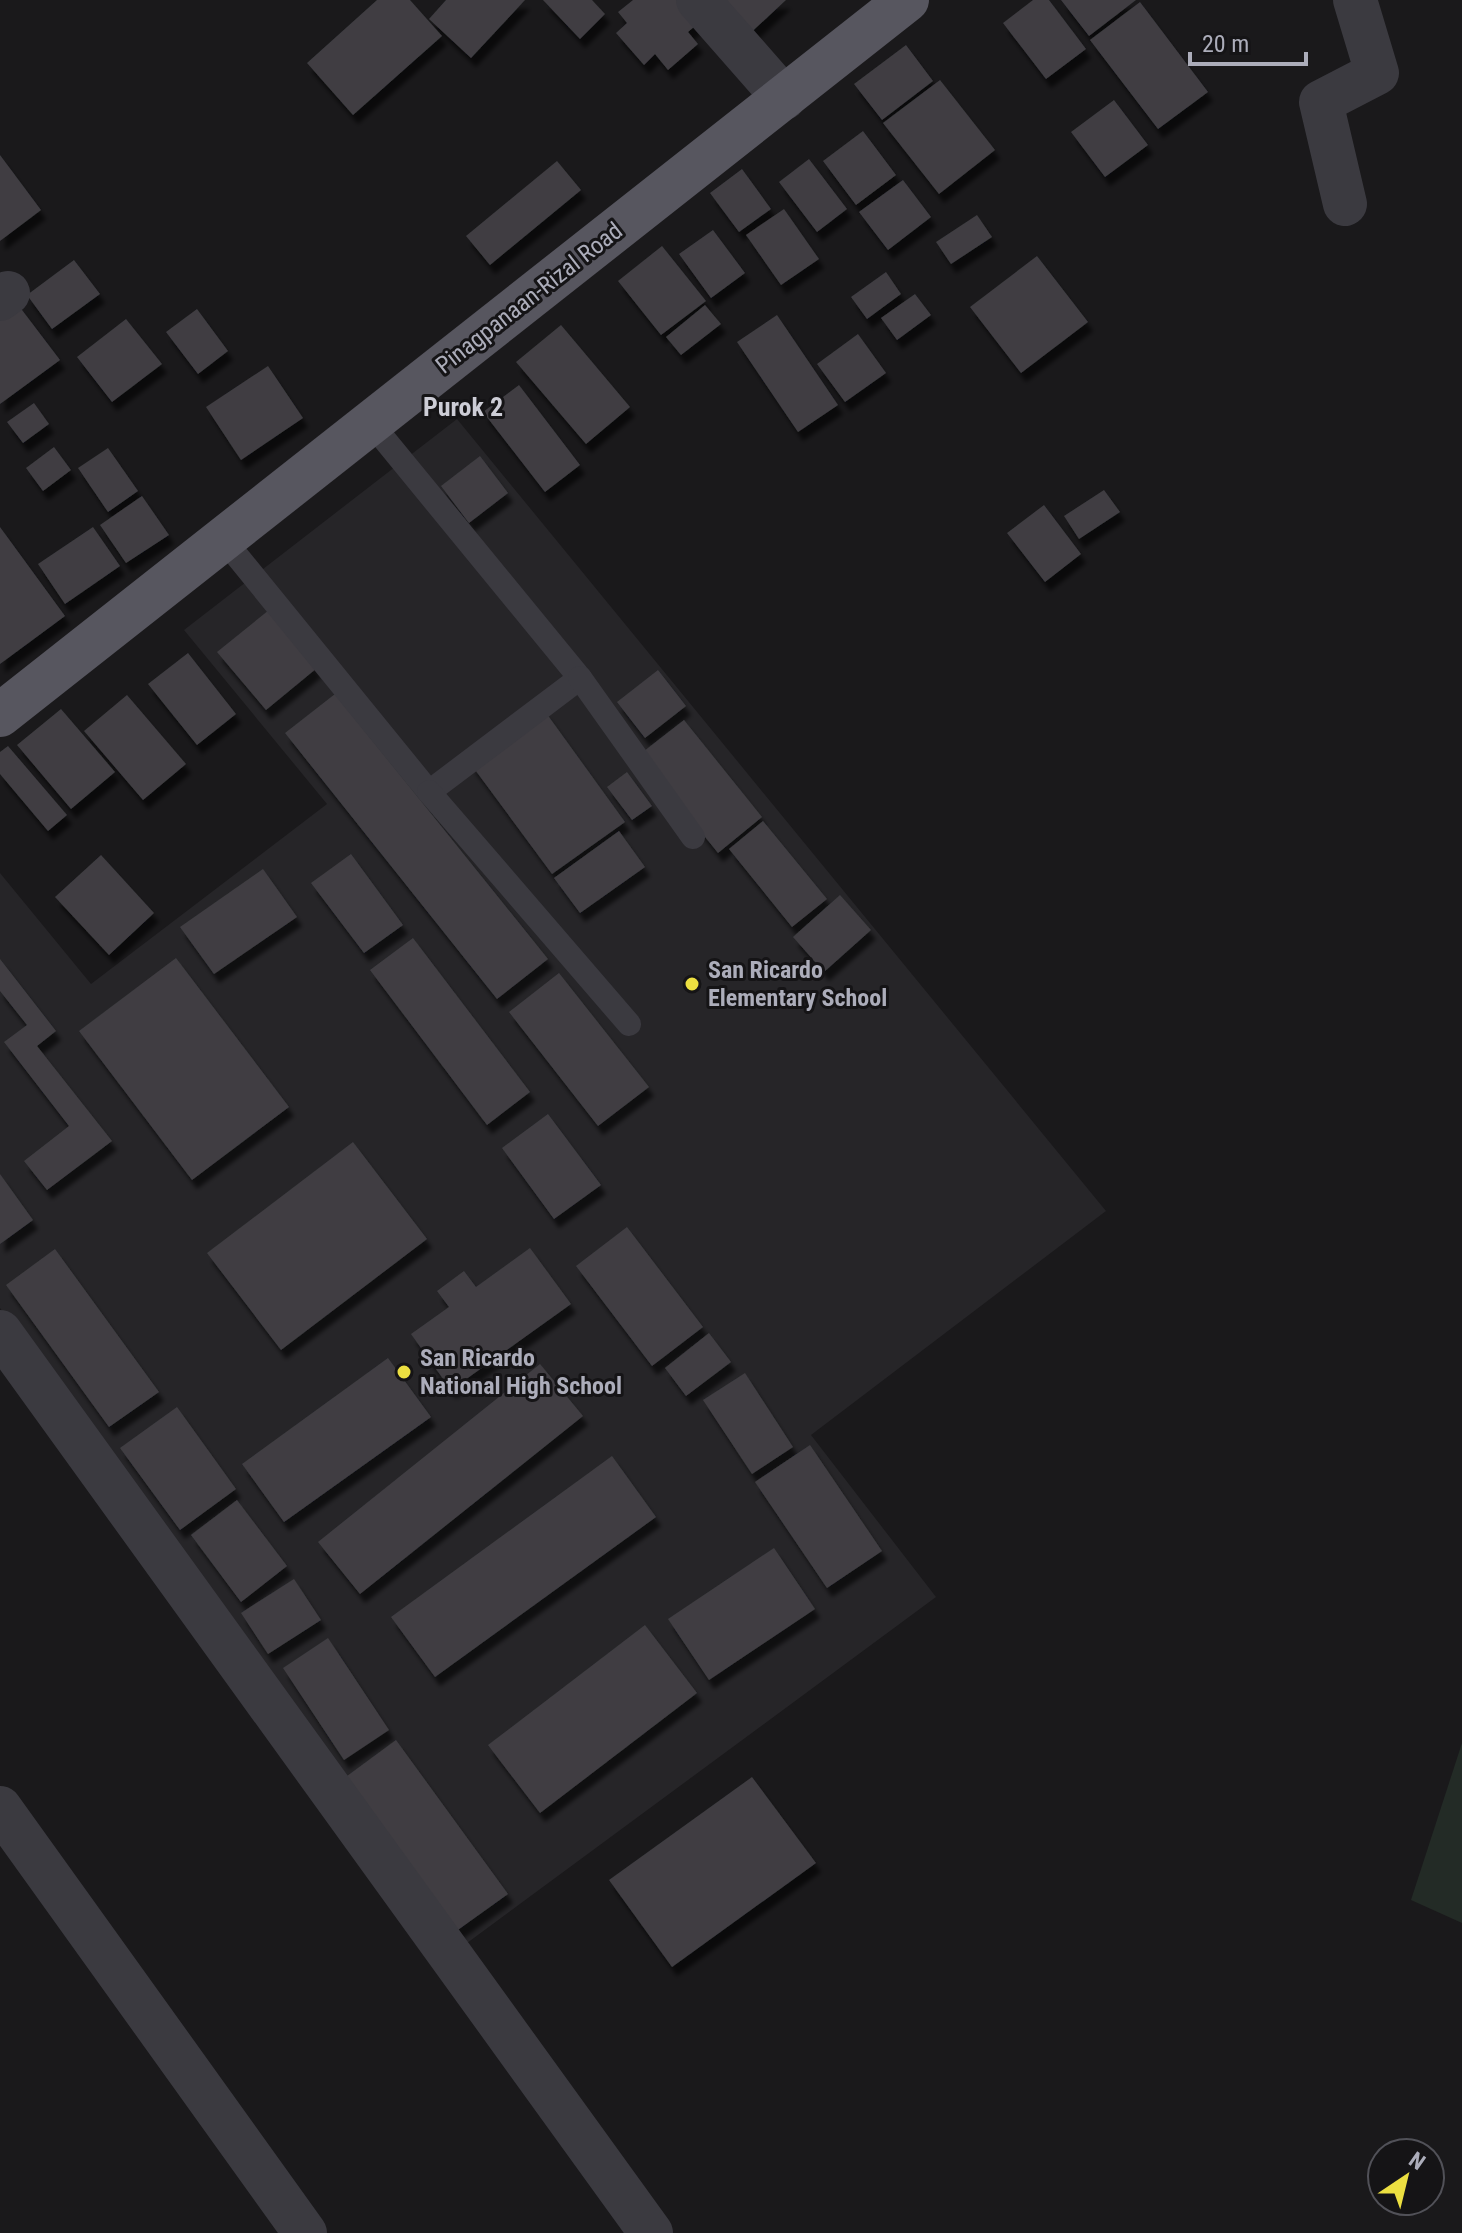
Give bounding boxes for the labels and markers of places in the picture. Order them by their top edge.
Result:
place label: San Ricardo Elementary School [708,956,887,1012]
marker: San Ricardo Elementary School [683,975,701,993]
place label: San Ricardo National High School [420,1344,622,1400]
marker: San Ricardo National High School [395,1363,413,1381]

